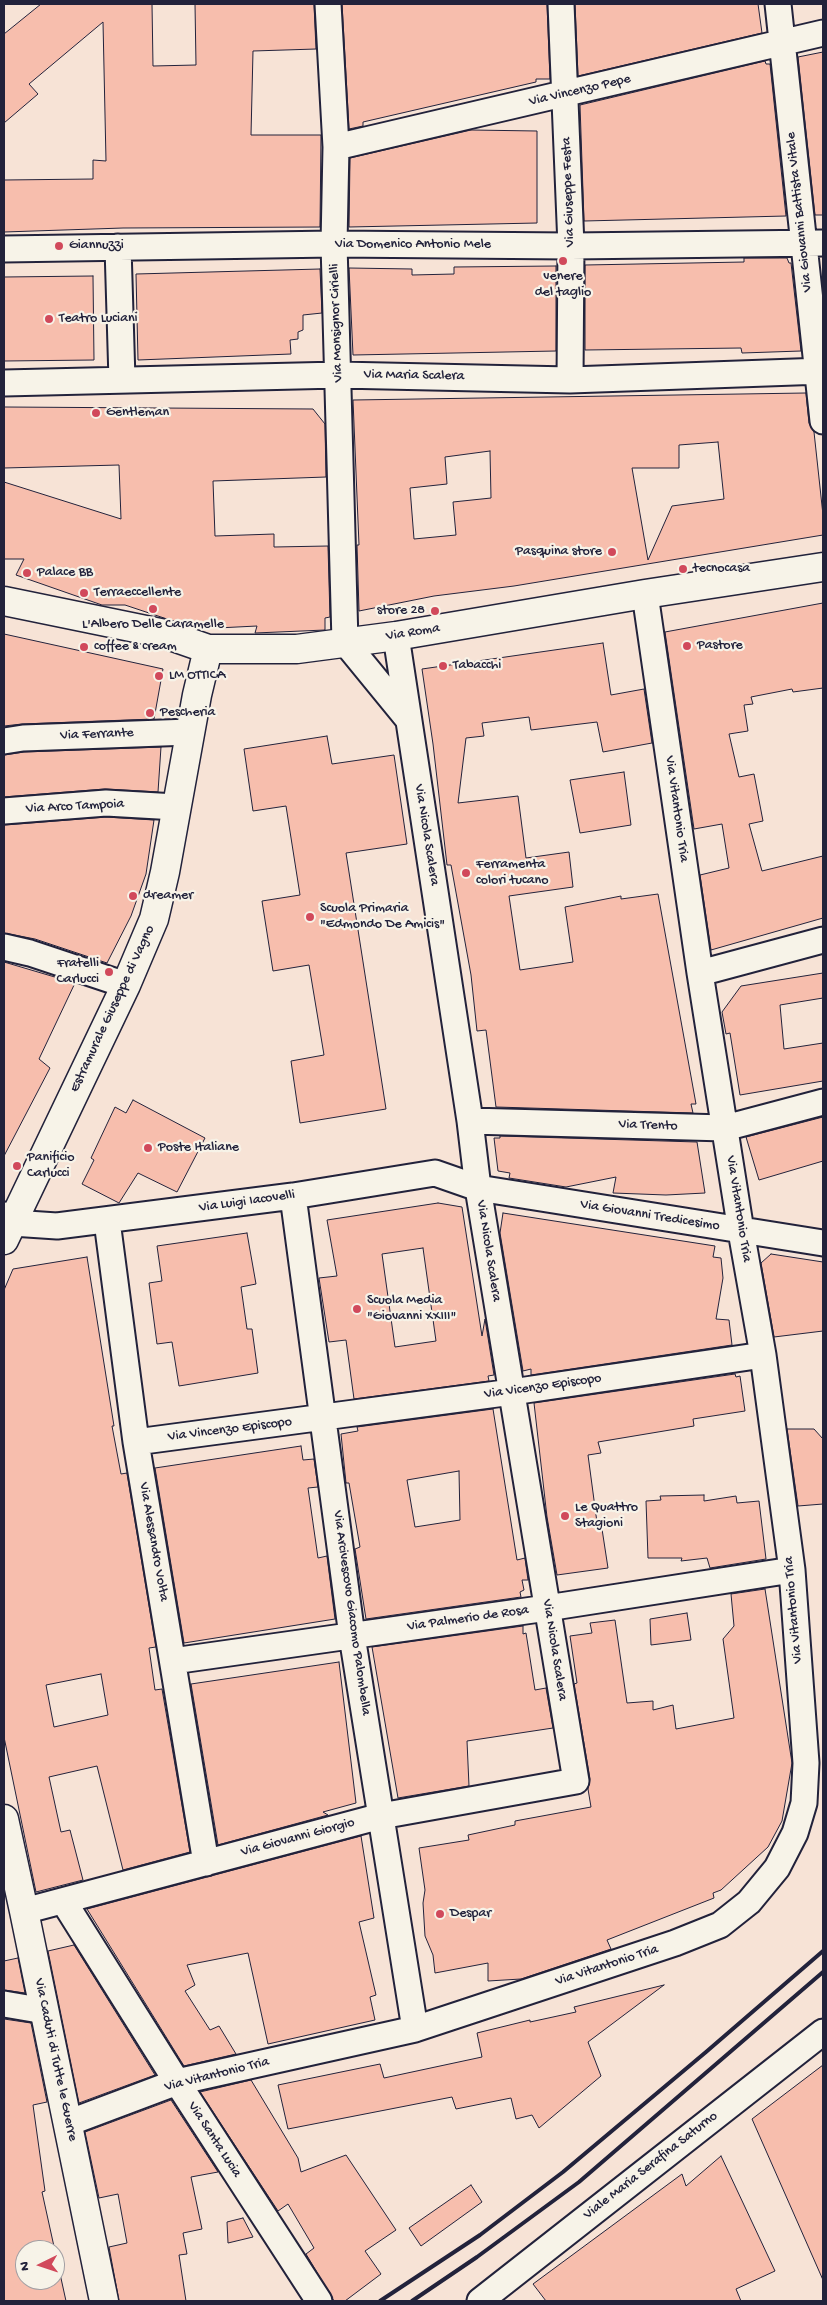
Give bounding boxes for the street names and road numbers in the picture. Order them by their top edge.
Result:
street label: Via Vincenzo Pepe [528,71,632,111]
street label: Via Giovanni Battista Vitale [783,131,817,293]
street label: Via Giuseppe Festa [559,137,579,247]
street label: Via Domenico Antonio Mele [335,237,491,253]
street label: Via Monsignor Cirielli [327,263,347,383]
street label: Via Maria Scalera [364,367,464,385]
street label: Via Roma [385,620,441,646]
street label: Via Ferrante [60,725,134,745]
street label: Via Vitantonio Tria [660,755,692,863]
street label: Via Nicola Scalera [410,783,442,887]
street label: Via Arco Tampoia [25,796,125,818]
street label: Estramurale Giuseppe di Vagno [67,923,159,1095]
street label: Via Trento [618,1117,678,1135]
street label: Via Vitantonio Tria [721,1155,755,1263]
street label: Via Luigi Iacovelli [198,1187,296,1217]
street label: Via Giovanni Tredicesimo [579,1197,721,1235]
street label: Via Nicola Scalera [472,1199,504,1303]
street label: Via Vicenzo Episcopo [483,1370,603,1404]
street label: Via Vincenzo Episcopo [167,1414,293,1446]
street label: Via Alessandro Volta [134,1481,172,1603]
street label: Via Arcivescovo Giacomo Palombella [328,1509,374,1717]
street label: Via Vitantonio Tria [781,1556,807,1664]
street label: Via Nicola Scalera [538,1598,570,1702]
street label: Via Palmerio de Rosa [406,1602,530,1636]
street label: Via Giovanni Giorgio [239,1815,357,1861]
street label: Via Vitantonio Tria [553,1941,661,1991]
street label: Via Caduti di Tutte le Guerre [30,1977,80,2143]
street label: Via Vitantonio Tria [163,2054,271,2096]
street label: Via Santa Lucia [183,2099,245,2181]
street label: Viale Maria Serafina Saturno [581,2108,721,2224]

